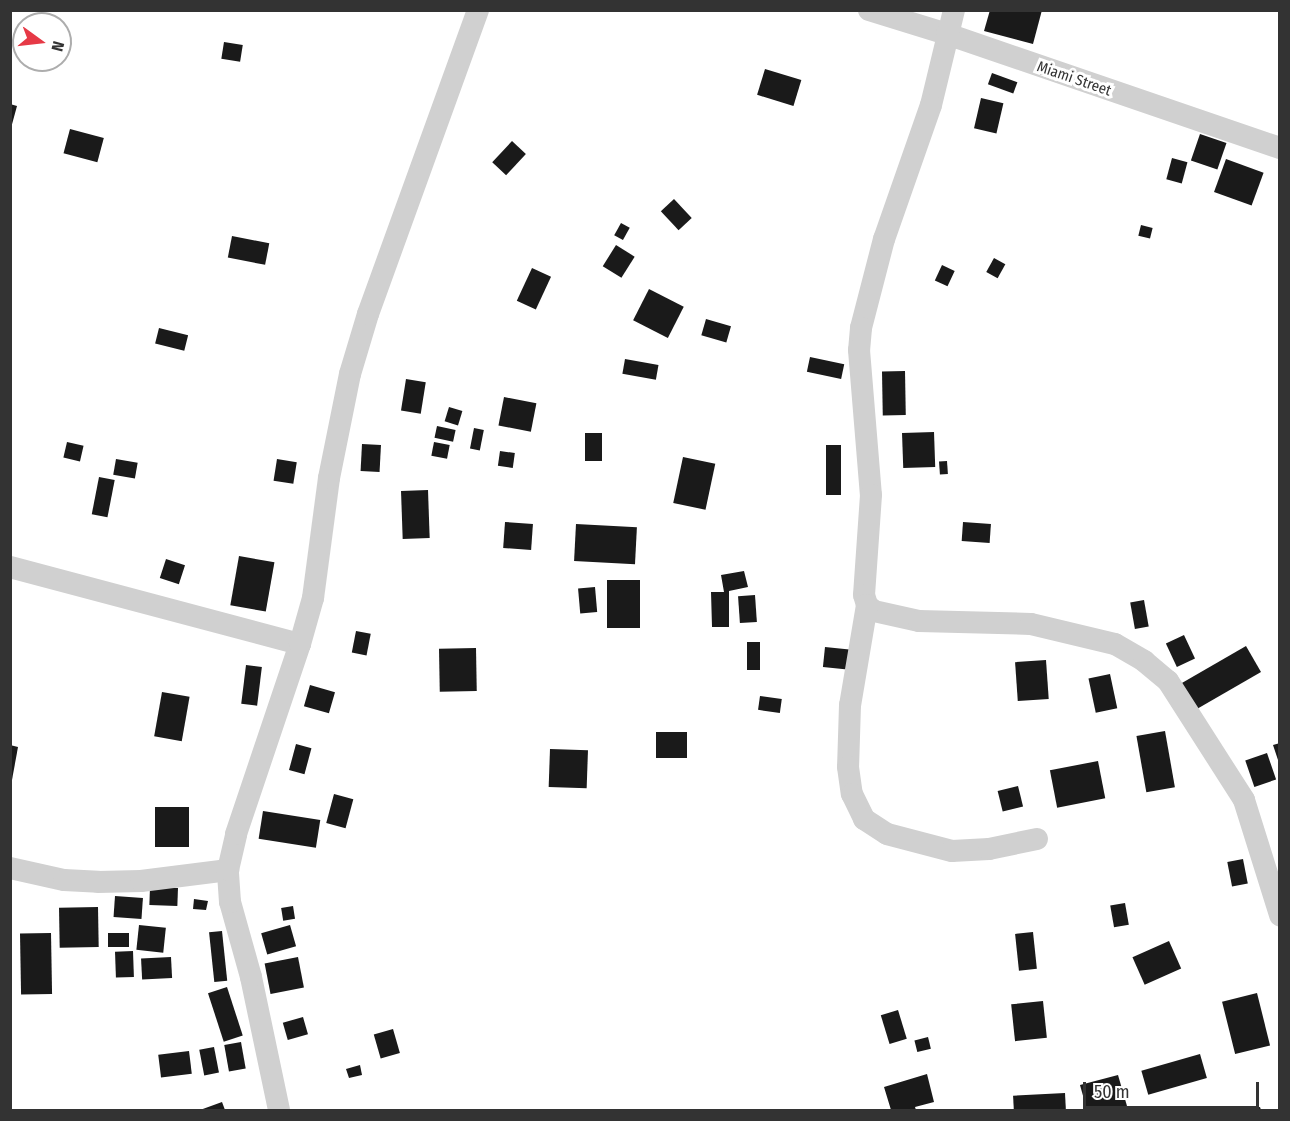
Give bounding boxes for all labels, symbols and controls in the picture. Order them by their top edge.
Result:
north arrow [12,12,72,72]
text: N [48,39,68,53]
street label: Miami Street [1034,58,1114,100]
scale bar [1086,1070,1262,1108]
text: 50 m [1094,1081,1130,1103]

